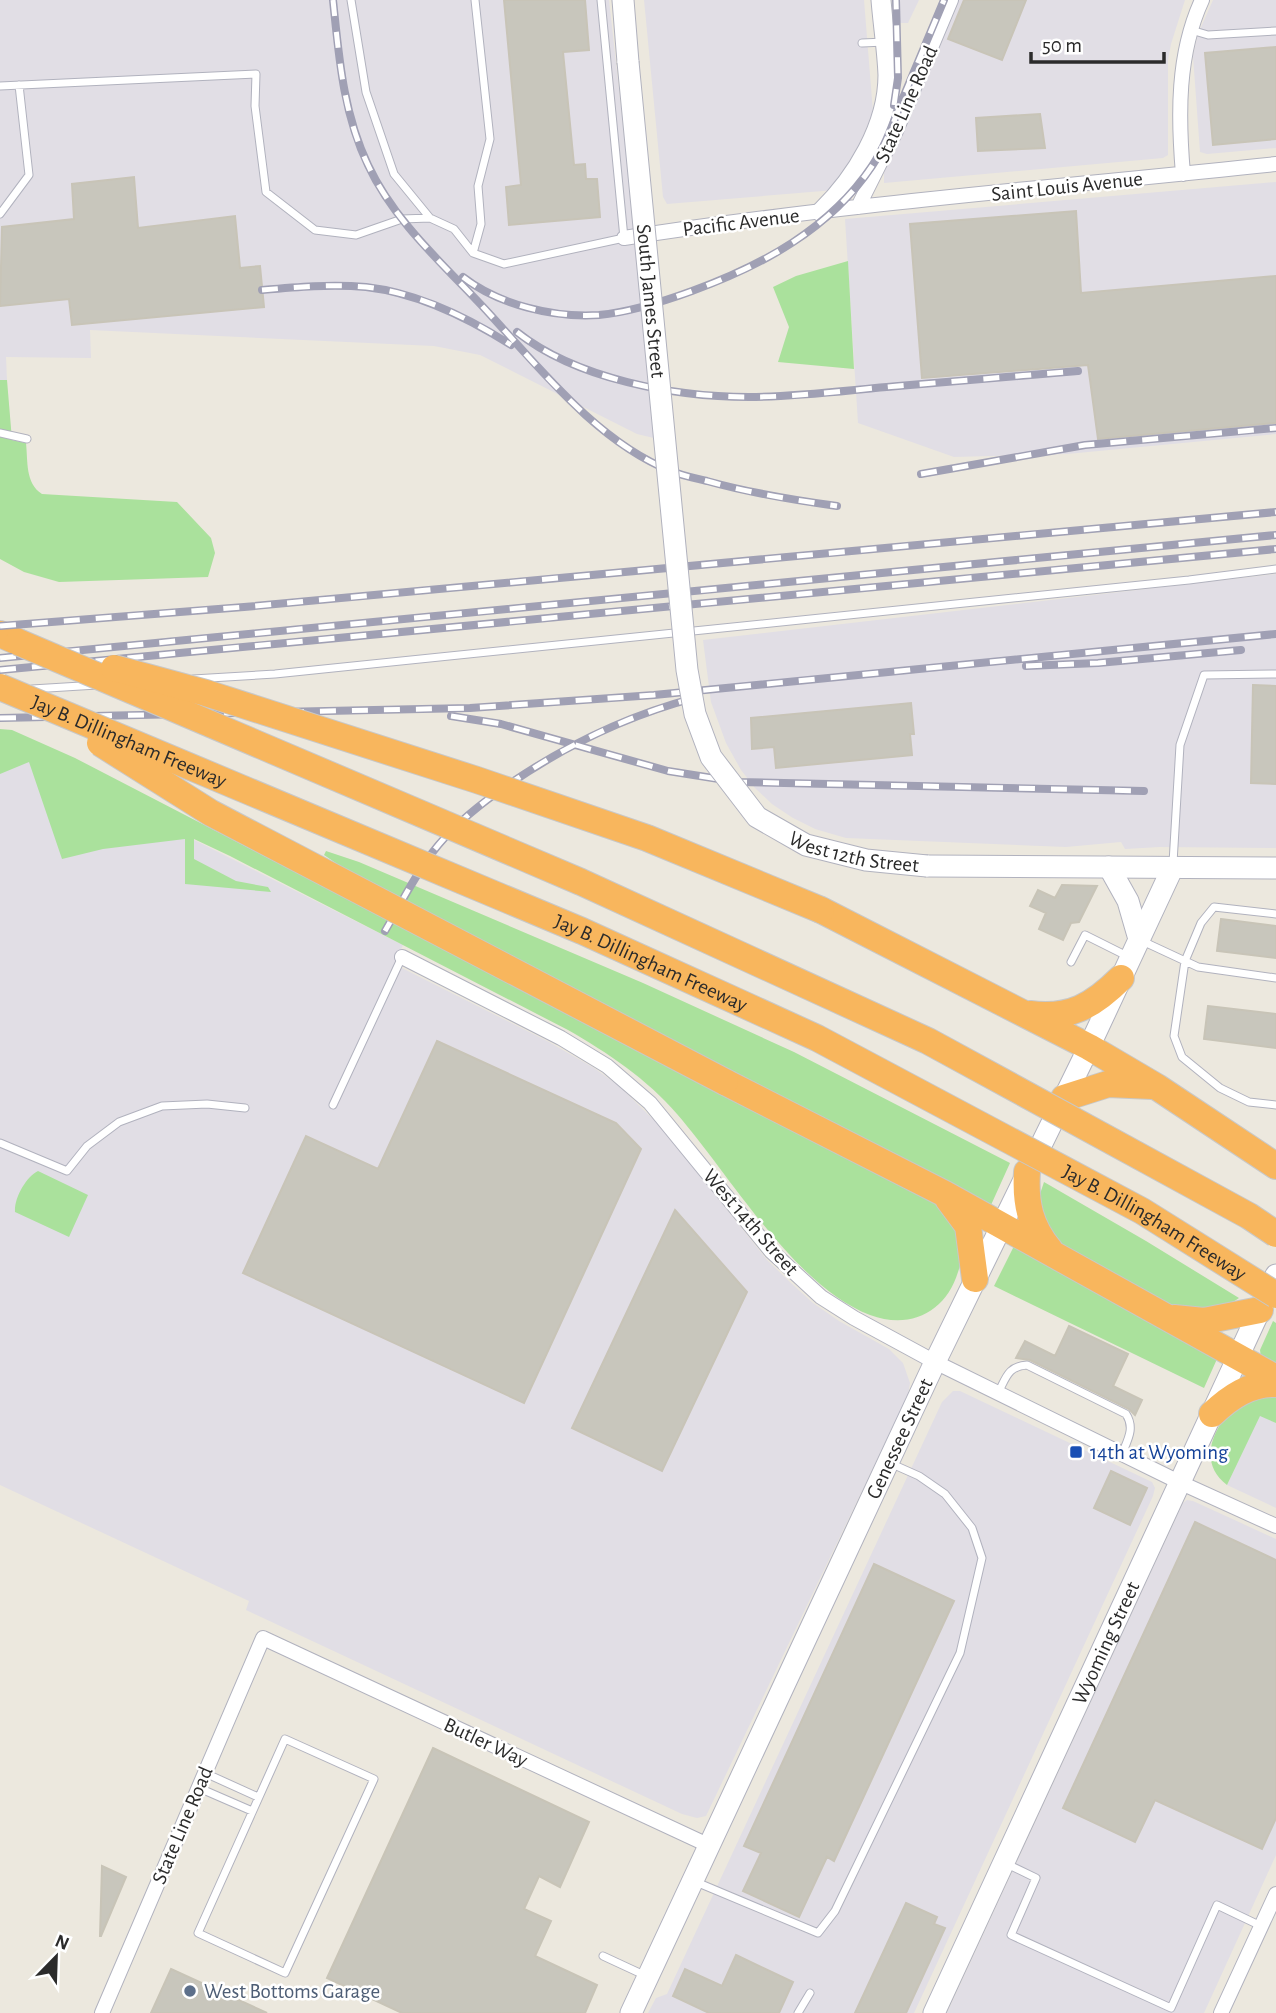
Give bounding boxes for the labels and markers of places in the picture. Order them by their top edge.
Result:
place label: 14th at Wyoming [1090,1442,1229,1463]
marker: 14th at Wyoming [1068,1444,1084,1460]
place label: West Bottoms Garage [204,1981,380,2002]
marker: West Bottoms Garage [182,1983,198,1999]

